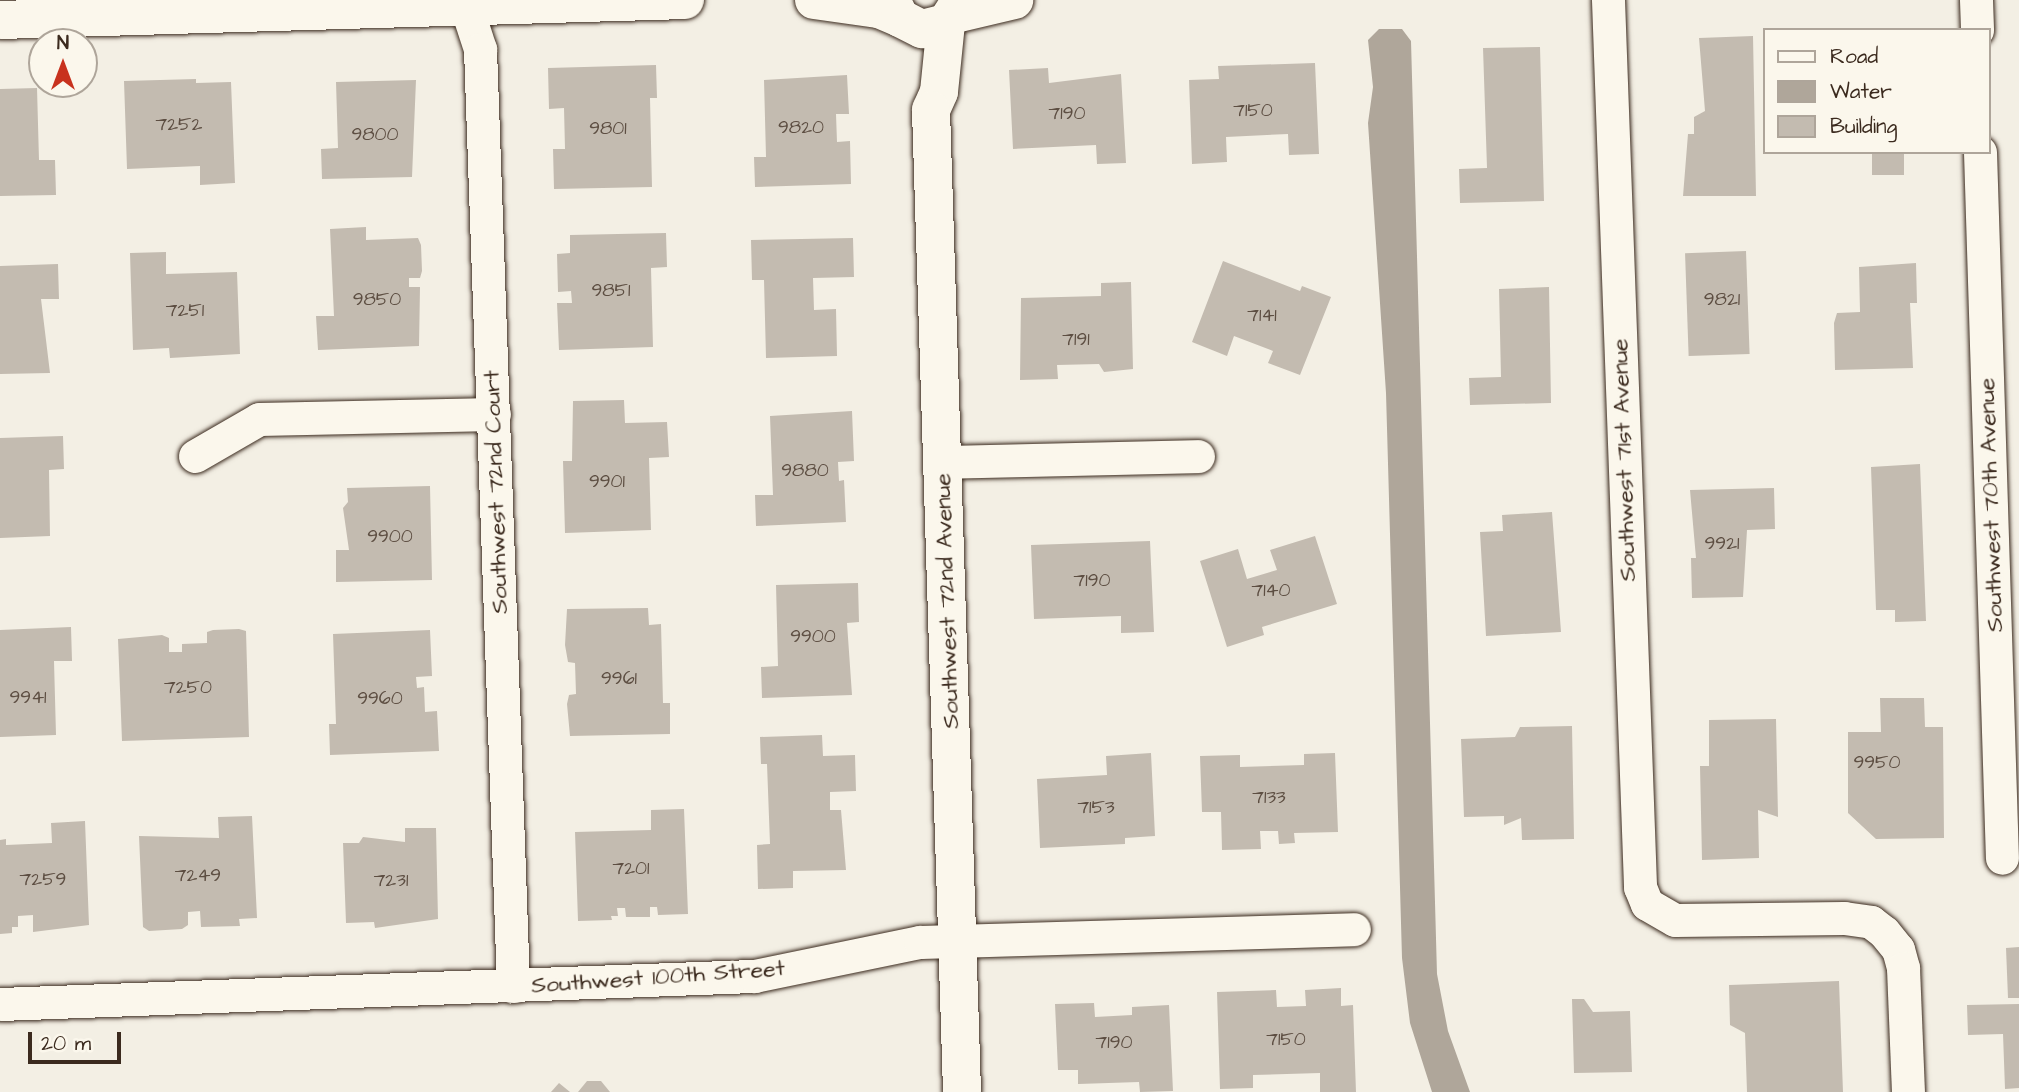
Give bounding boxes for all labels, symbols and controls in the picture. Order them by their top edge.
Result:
north arrow [28,28,98,98]
legend [1764,28,1991,154]
text: N [57,30,69,57]
text: Road [1830,42,1878,71]
text: Water [1830,77,1892,106]
house number: 7150 [1233,100,1273,122]
house number: 7190 [1049,103,1085,125]
text: Building [1830,112,1897,141]
house number: 7252 [156,114,202,136]
house number: 9820 [778,117,824,139]
house number: 9801 [589,118,627,140]
house number: 9800 [351,124,399,146]
house number: 9851 [591,280,631,302]
house number: 9850 [353,289,401,311]
house number: 9821 [1704,289,1740,311]
house number: 7251 [166,300,204,322]
house number: 7141 [1247,305,1277,327]
house number: 7191 [1062,329,1090,351]
street label: Southwest 71st Avenue [1606,338,1642,582]
street label: Southwest 72nd Court [478,370,514,614]
street label: Southwest 70th Avenue [1973,377,2009,633]
house number: 9880 [781,460,829,482]
house number: 9901 [589,471,625,493]
street label: Southwest 72nd Avenue [929,473,965,729]
house number: 9900 [367,526,413,548]
house number: 9921 [1705,533,1739,555]
house number: 7190 [1074,570,1110,592]
house number: 7140 [1251,580,1291,602]
house number: 9900 [790,626,836,648]
house number: 9961 [601,668,637,690]
house number: 7250 [164,677,212,699]
house number: 9941 [10,687,46,709]
house number: 9960 [357,688,403,710]
house number: 9950 [1853,752,1901,774]
house number: 7133 [1252,787,1286,809]
house number: 7153 [1077,797,1115,819]
house number: 7201 [613,858,649,880]
house number: 7249 [175,865,221,887]
house number: 7259 [20,869,66,891]
house number: 7231 [374,870,408,892]
street label: Southwest 100th Street [530,954,786,1000]
scale bar [32,1018,124,1062]
text: 20 m [41,1029,91,1058]
house number: 7150 [1266,1029,1306,1051]
house number: 7190 [1096,1032,1132,1054]

